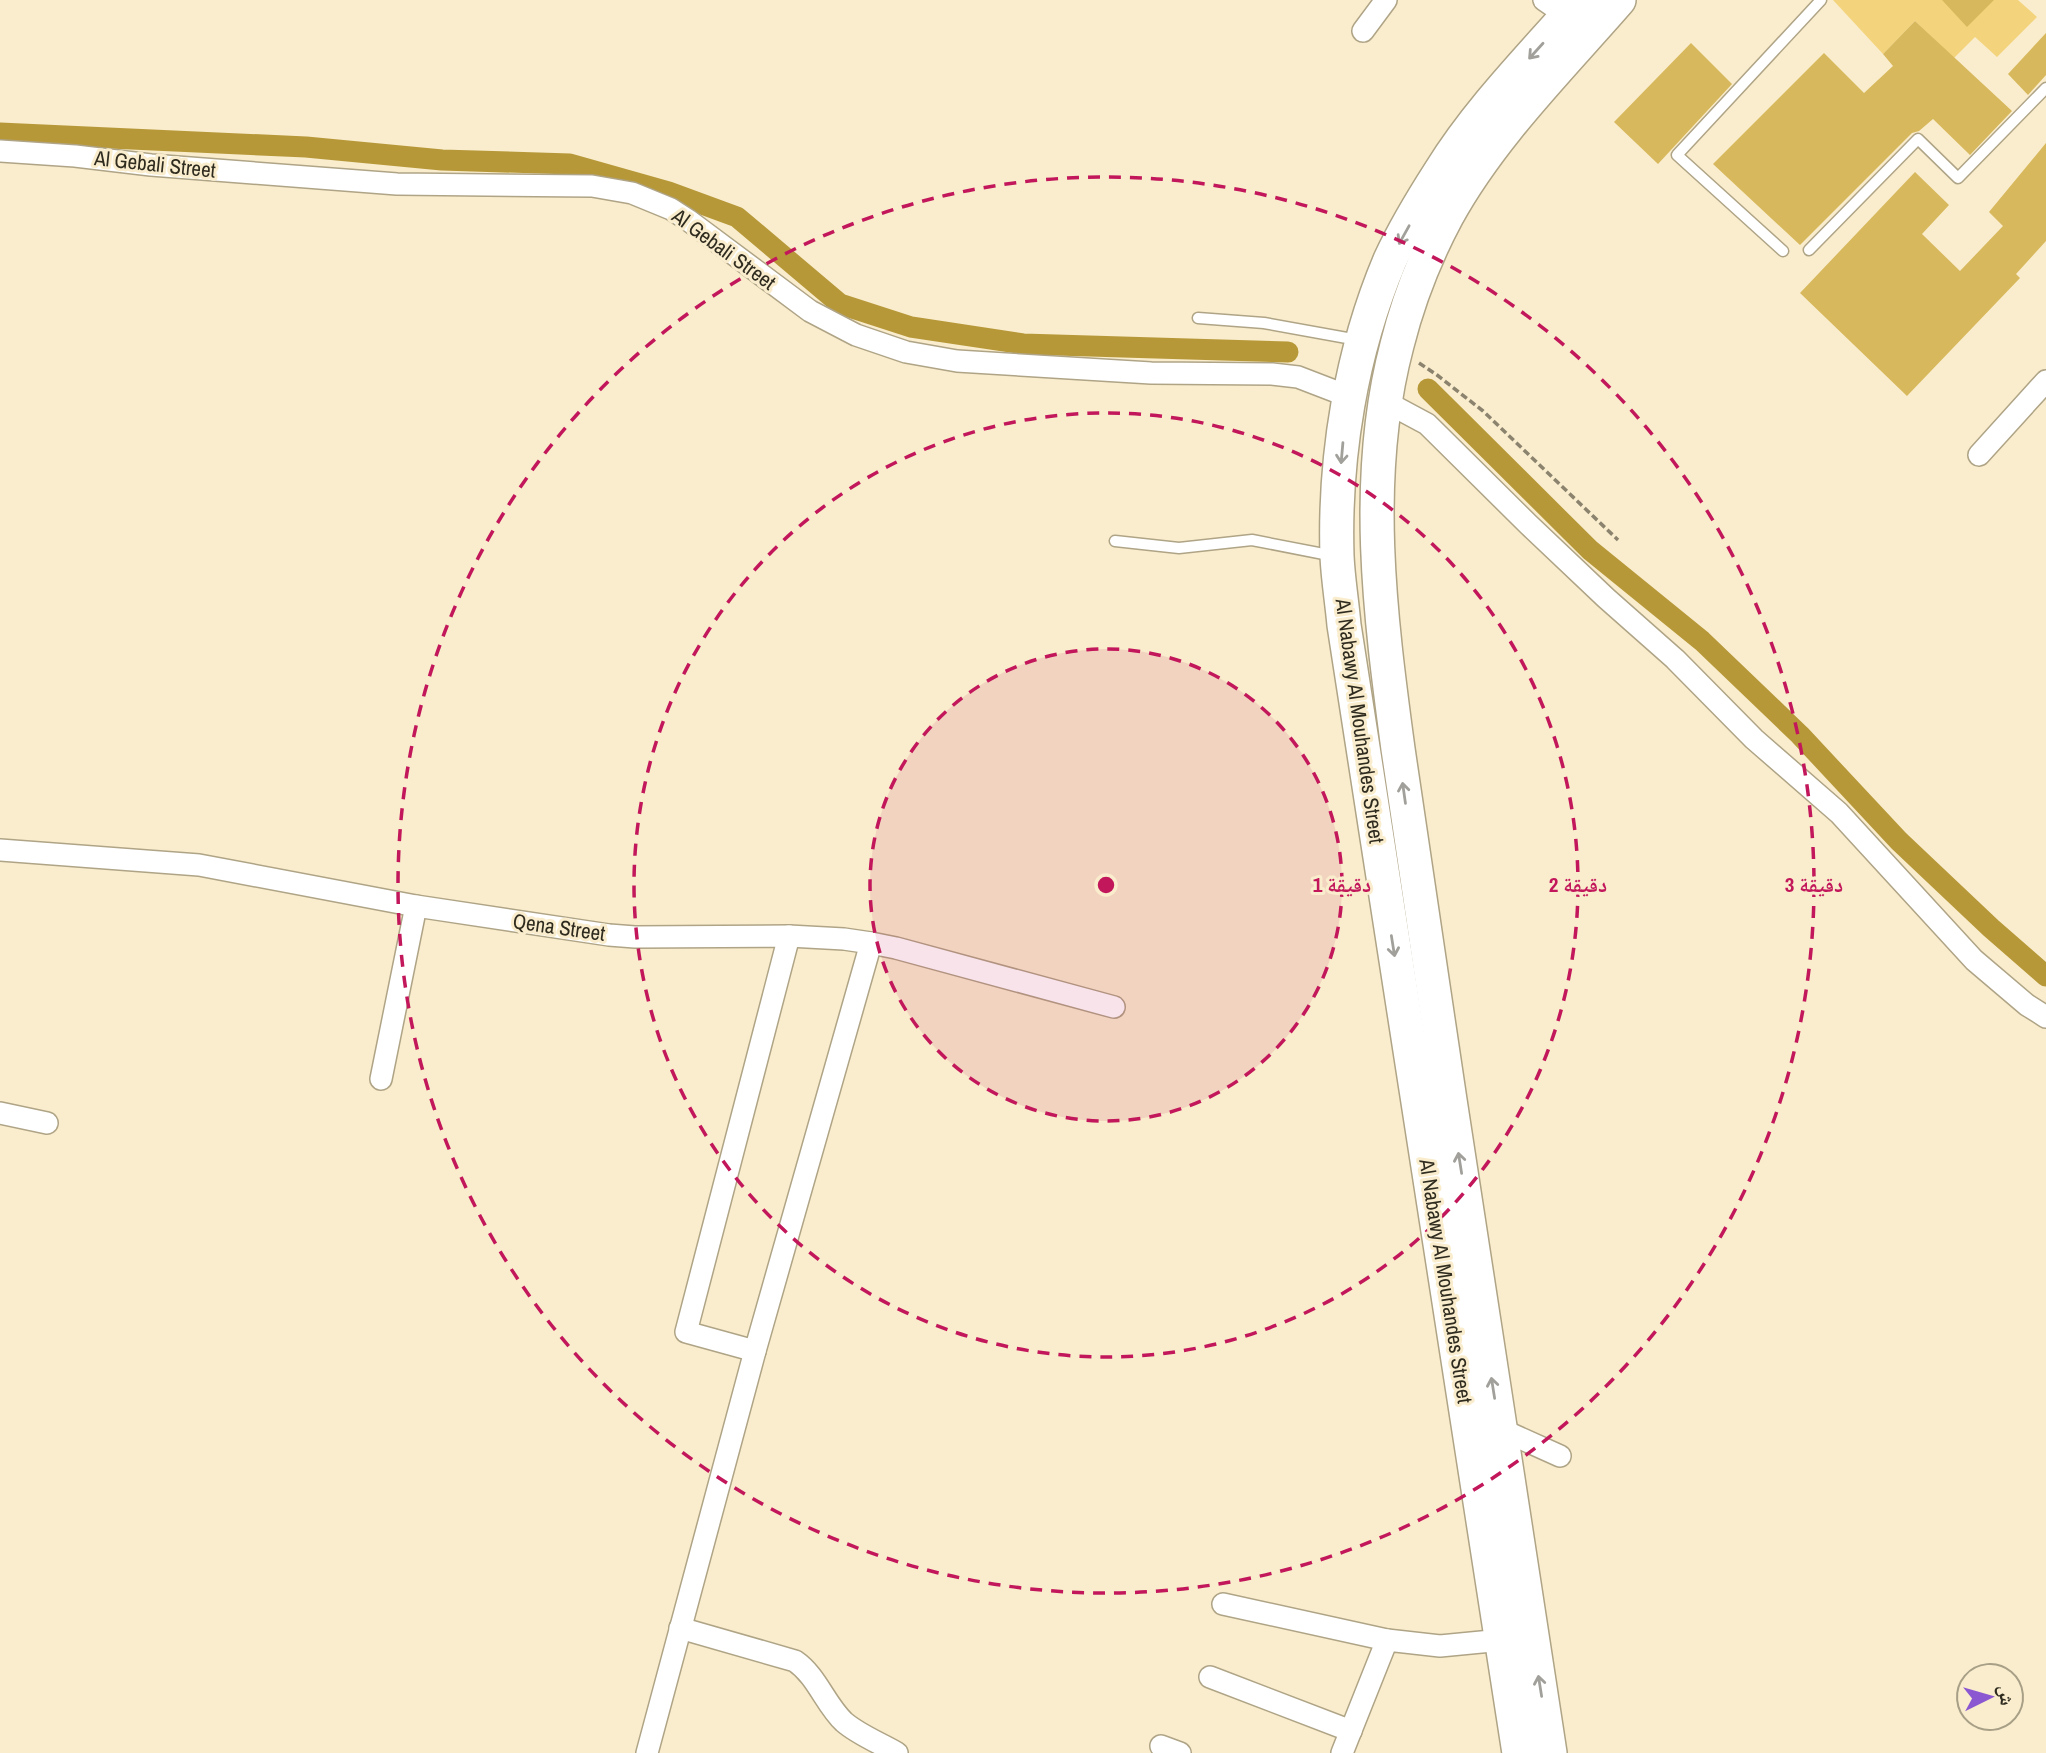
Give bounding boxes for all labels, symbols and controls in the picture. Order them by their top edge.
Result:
one-way arrow [1528,42,1544,60]
street label: Al Gebali Street [92,143,217,185]
street label: Al Gebali Street [665,201,782,297]
one-way arrow [1397,225,1411,245]
one-way arrow [1335,441,1348,464]
street label: Al Nabawy Al Mouhandes Street [1328,596,1392,846]
one-way arrow [1398,782,1411,805]
text: 1 دقيقة [1313,870,1371,899]
text: 2 دقيقة [1549,870,1607,899]
text: 3 دقيقة [1785,870,1843,899]
centre of rings [1094,873,1118,897]
street label: Qena Street [511,906,607,948]
one-way arrow [1387,934,1400,956]
one-way arrow [1453,1152,1466,1175]
street label: Al Nabawy Al Mouhandes Street [1412,1156,1480,1405]
one-way arrow [1487,1377,1500,1400]
north arrow [1955,1662,2025,1732]
one-way arrow [1533,1675,1546,1697]
text: ش [1993,1684,2021,1707]

